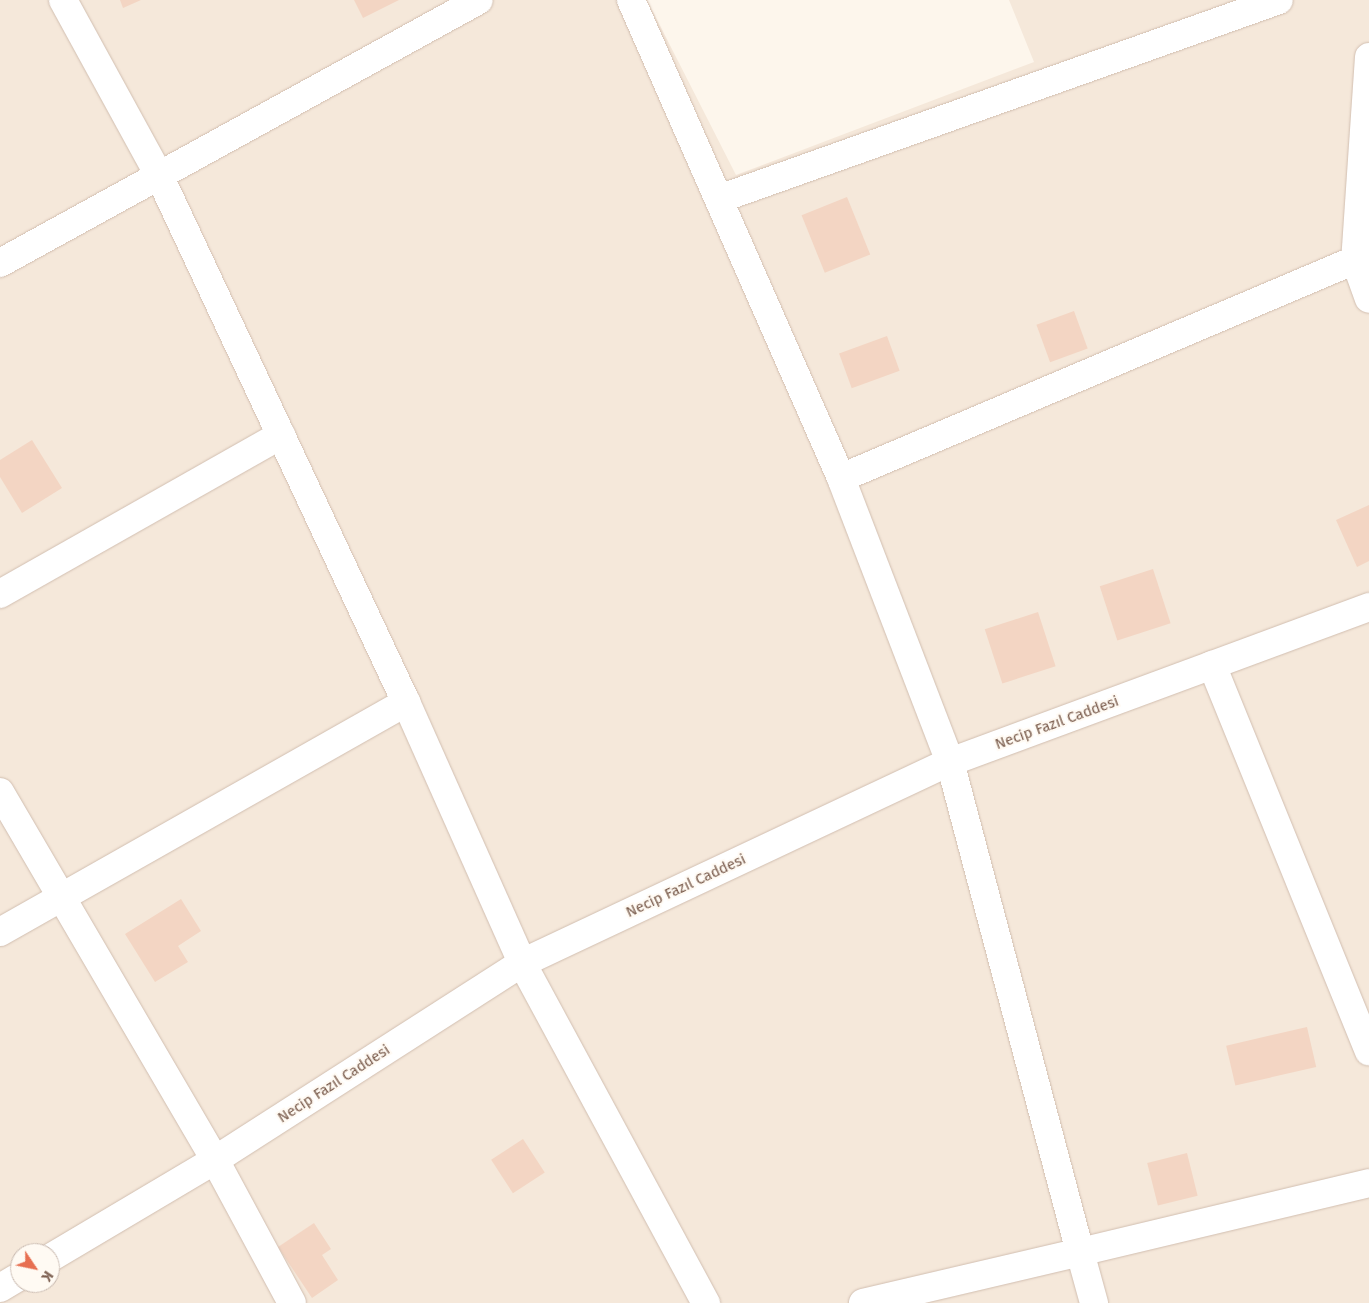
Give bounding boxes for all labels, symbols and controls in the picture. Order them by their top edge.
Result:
street label: Necip Fazıl Caddesi [993,692,1121,754]
street label: Necip Fazıl Caddesi [623,850,749,922]
street label: Necip Fazıl Caddesi [274,1041,394,1127]
north arrow [10,1243,60,1293]
text: K [37,1268,57,1285]

